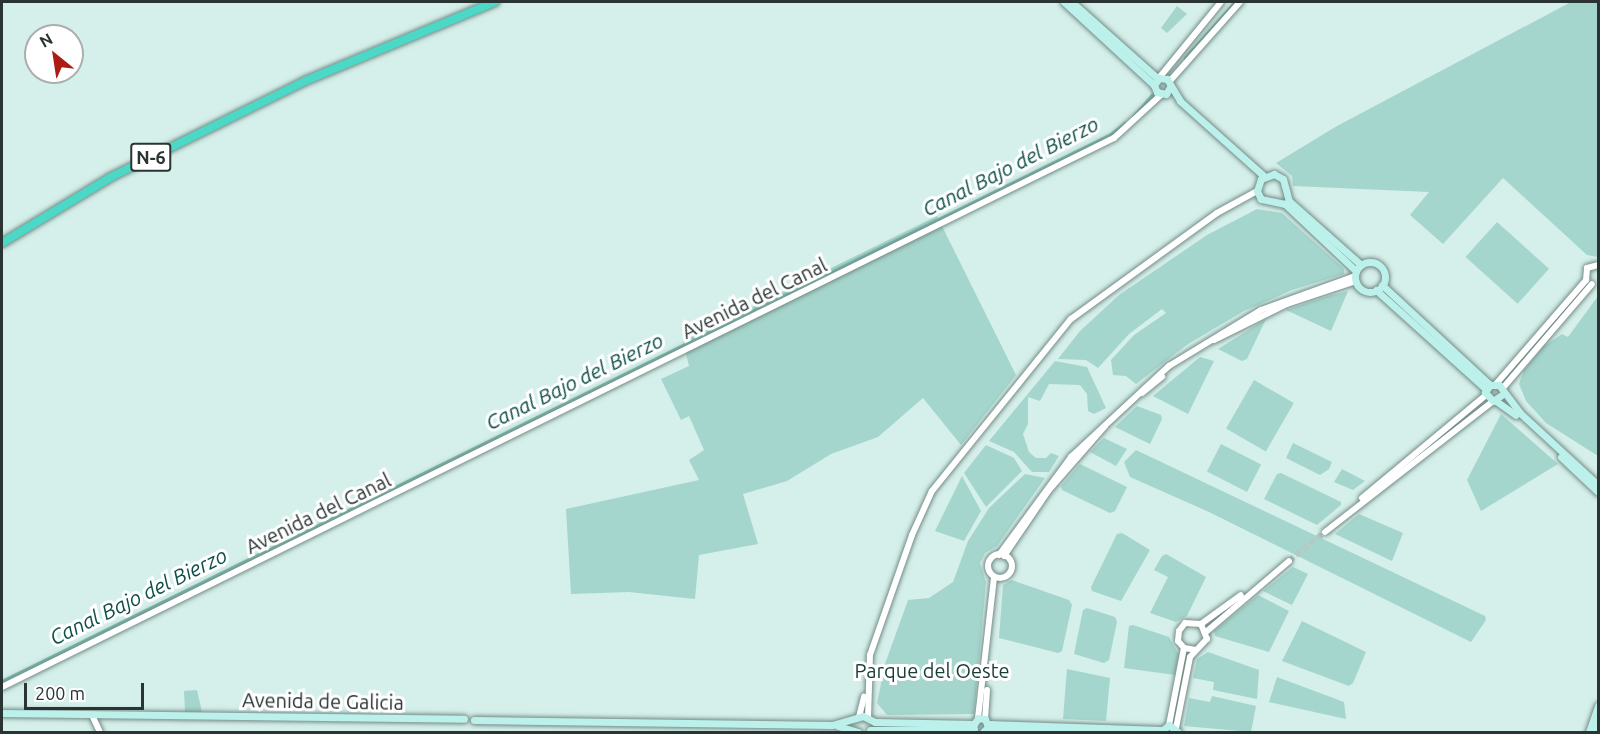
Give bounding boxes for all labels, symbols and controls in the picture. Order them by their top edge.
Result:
north arrow [24,24,84,84]
text: N [36,29,56,51]
water label: Canal Bajo del Bierzo [918,111,1102,221]
road number: N-6 [130,142,172,172]
street label: Avenida del Canal [678,252,830,344]
water label: Canal Bajo del Bierzo [481,327,667,435]
street label: Avenida del Canal [242,467,394,559]
water label: Canal Bajo del Bierzo [45,542,231,650]
park label: Parque del Oeste [854,658,1010,682]
scale bar [27,671,147,709]
text: 200 m [35,683,85,703]
street label: Avenida de Galicia [242,688,404,714]

